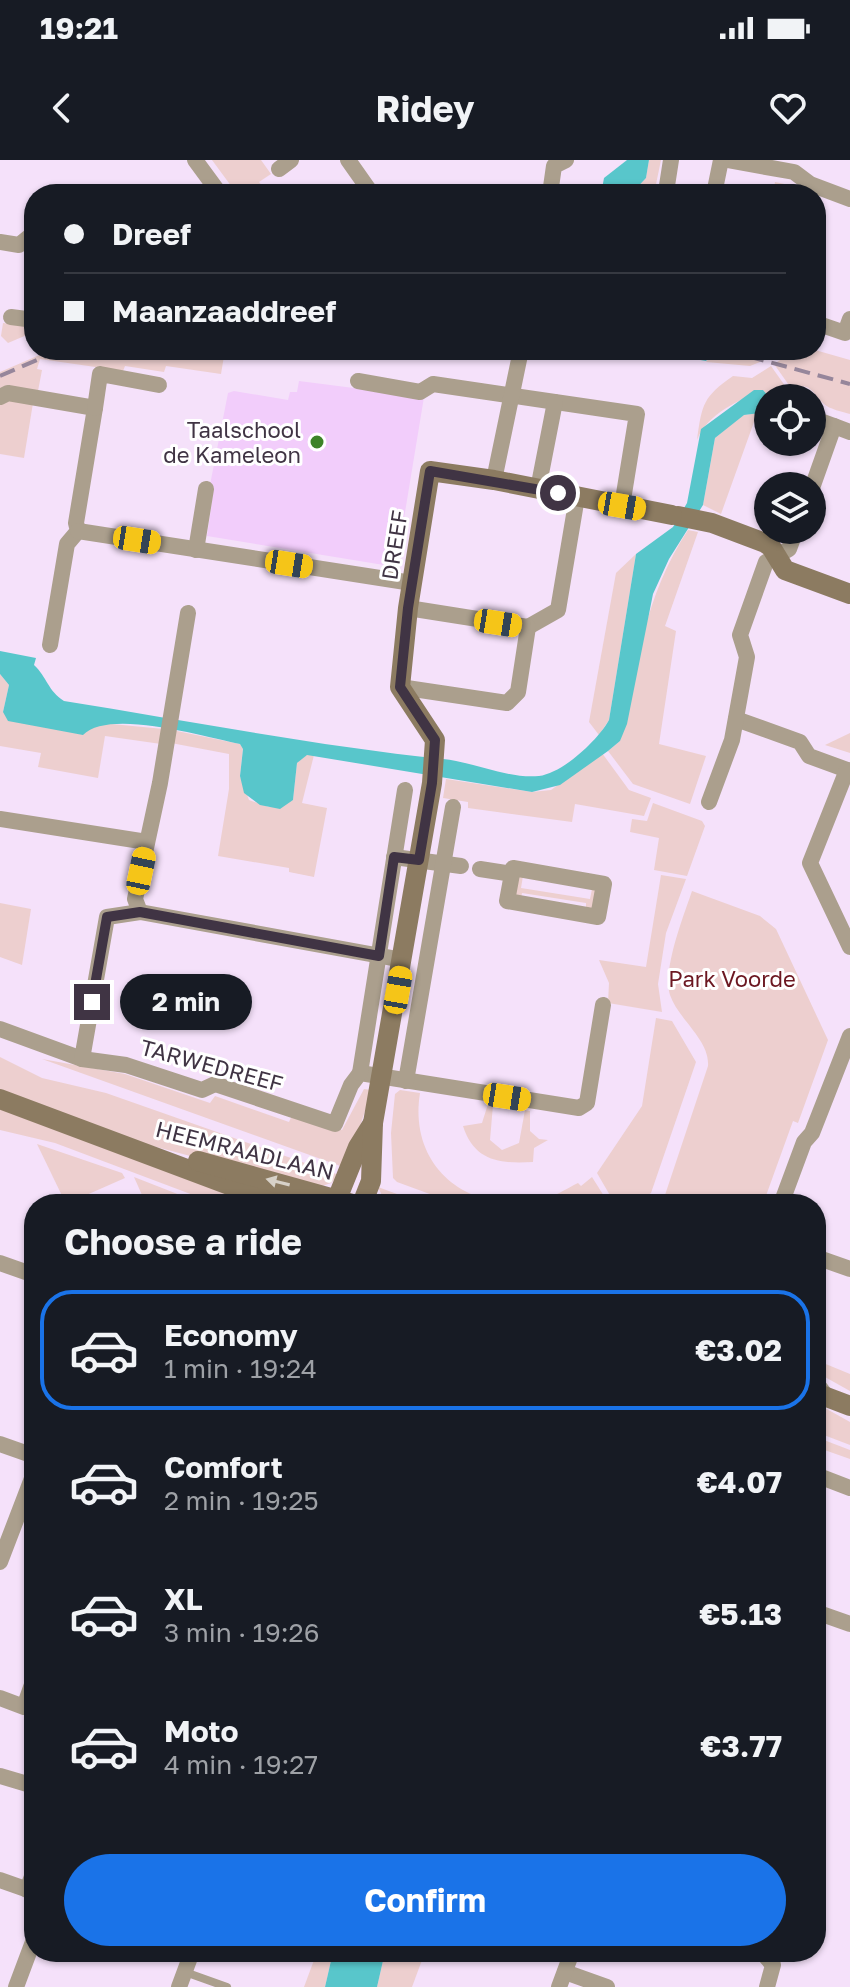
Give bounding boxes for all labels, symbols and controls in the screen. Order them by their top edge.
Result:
text: 19:21 [40,10,118,46]
icon: back [40,86,84,130]
icon: heart [766,86,810,130]
text: Ridey [375,87,475,130]
text: Dreef [112,216,191,252]
text: Maanzaaddreef [112,293,336,329]
map controls [754,384,826,544]
button: locate [754,384,826,456]
place label: Taalschool de Kameleon [163,416,301,468]
marker: Taalschool de Kameleon [308,433,326,451]
button: layers [754,472,826,544]
route start [540,475,576,511]
car [596,490,648,522]
street label: DREEF [375,508,413,582]
car [111,524,163,556]
car [263,548,315,580]
car [472,607,524,639]
car [124,845,158,897]
car [382,964,414,1016]
park label: Park Voorde [668,965,796,992]
callout: 2 min [120,974,252,1030]
route end [74,984,110,1020]
text: 2 min [152,986,220,1017]
street label: TARWEDREEF [138,1033,286,1097]
car [481,1081,533,1113]
street label: HEEMRAADLAAN [153,1115,337,1185]
one-way arrow [265,1175,290,1187]
text: Choose a ride [64,1220,302,1263]
icon: car [68,1314,140,1386]
text: Economy [164,1317,298,1353]
text: €3.02 [695,1332,782,1368]
text: 1 min · 19:24 [164,1353,317,1384]
icon: car [68,1446,140,1518]
text: Comfort [164,1449,283,1485]
text: €4.07 [697,1464,782,1500]
text: 2 min · 19:25 [164,1485,319,1516]
icon: car [68,1578,140,1650]
text: XL [164,1581,203,1617]
text: €5.13 [699,1596,782,1632]
text: 3 min · 19:26 [164,1617,319,1648]
icon: car [68,1710,140,1782]
text: Moto [164,1713,239,1749]
text: €3.77 [700,1728,782,1764]
text: 4 min · 19:27 [164,1749,318,1780]
button: Confirm [64,1854,786,1946]

